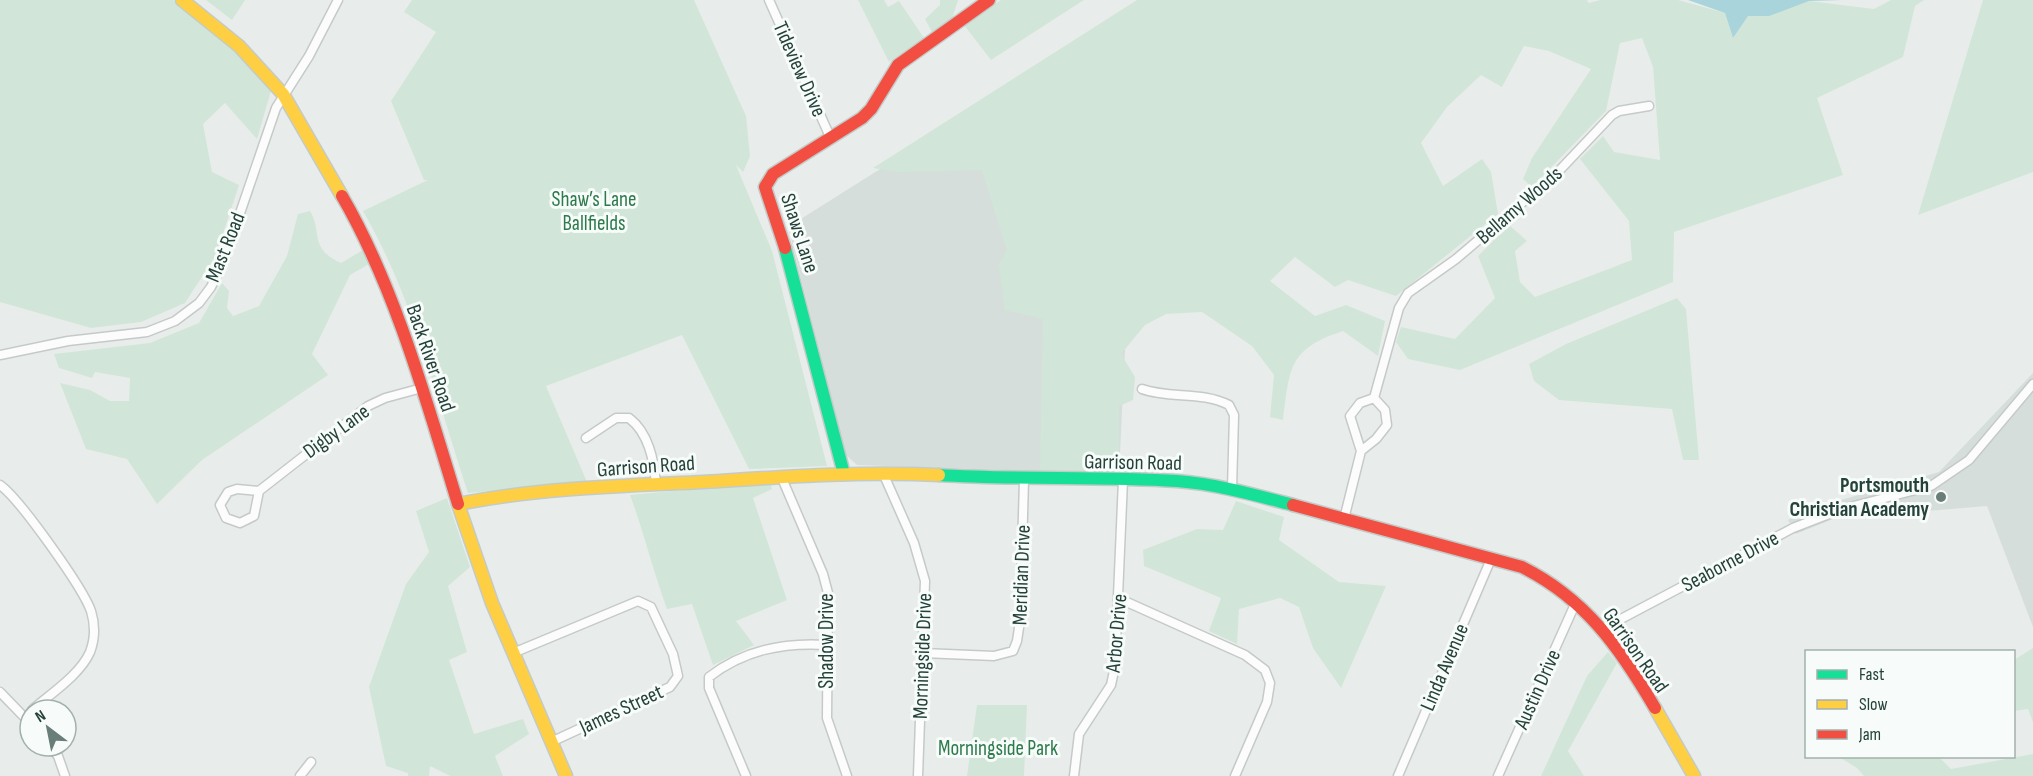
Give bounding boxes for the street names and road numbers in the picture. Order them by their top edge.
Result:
street label: Tideview Drive [767,18,832,121]
street label: Bellamy Woods [1471,161,1567,249]
street label: Shaws Lane [775,190,824,276]
street label: Mast Road [200,209,251,286]
street label: Back River Road [401,301,461,415]
street label: Digby Lane [298,399,374,464]
street label: Garrison Road [1084,449,1182,476]
street label: Garrison Road [596,451,696,482]
street label: Meridian Drive [1007,524,1036,626]
street label: Seaborne Drive [1677,525,1783,597]
street label: Shadow Drive [814,593,839,689]
street label: Morningside Drive [908,593,937,719]
street label: Arbor Drive [1101,593,1132,674]
street label: Garrison Road [1597,603,1674,698]
street label: Linda Avenue [1415,620,1474,715]
street label: Austin Drive [1508,645,1566,734]
street label: James Street [574,679,667,740]

